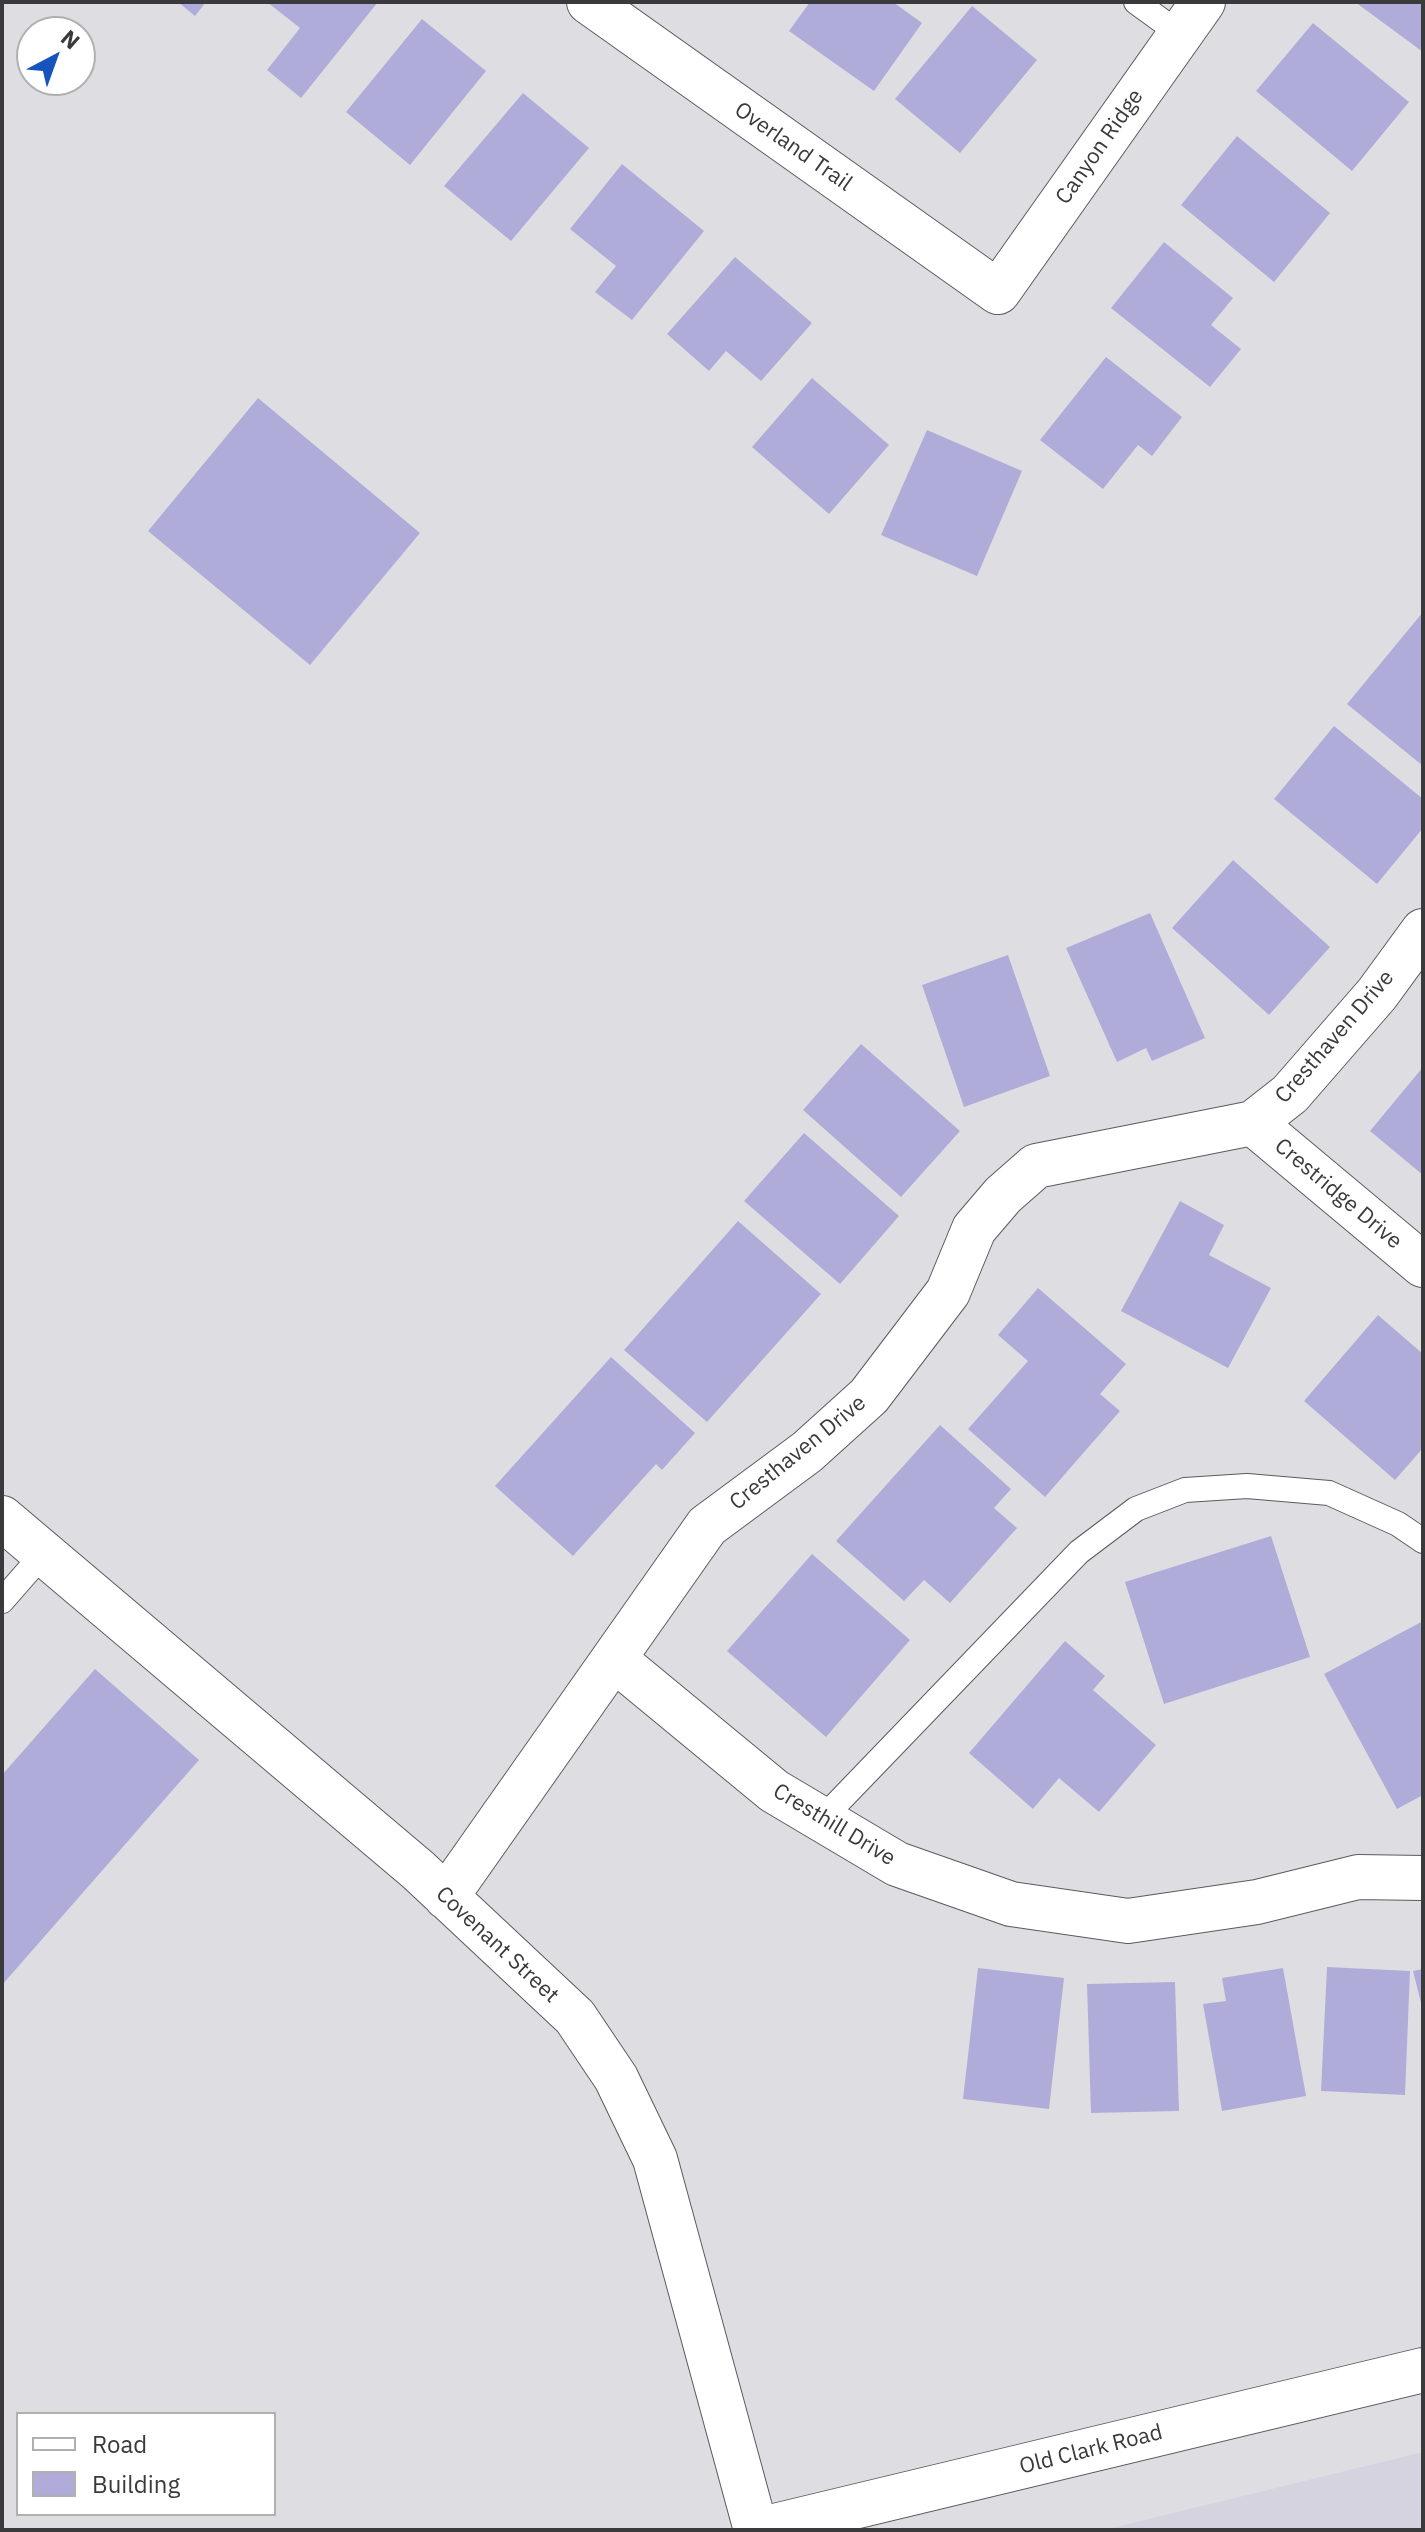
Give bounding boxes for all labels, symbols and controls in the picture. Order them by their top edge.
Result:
north arrow [16,16,96,96]
text: N [55,23,86,55]
street label: Canyon Ridge [1051,84,1149,210]
street label: Overland Trail [729,97,857,197]
street label: Cresthaven Drive [1270,965,1400,1109]
street label: Crestridge Drive [1269,1133,1407,1255]
street label: Cresthaven Drive [725,1390,871,1516]
street label: Cresthill Drive [768,1778,900,1872]
street label: Covenant Street [430,1881,564,2009]
legend [16,2412,276,2516]
street label: Old Clark Road [1017,2419,1165,2481]
text: Road [92,2428,147,2460]
text: Building [92,2468,180,2500]

